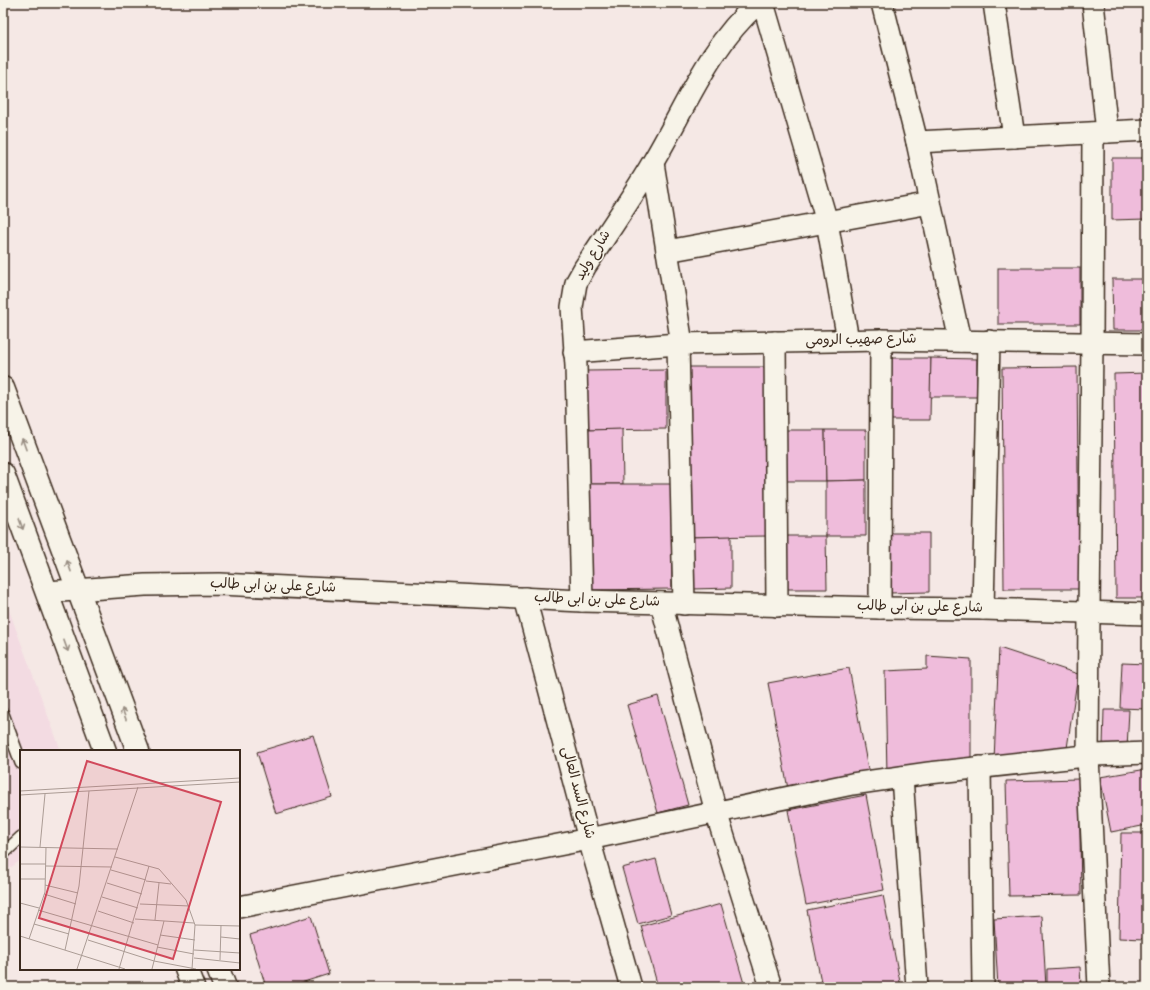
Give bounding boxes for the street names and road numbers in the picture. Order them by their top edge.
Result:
street label: شارع وليد [572,228,616,284]
street label: شارع صهيب الرومى [805,332,917,350]
street label: شارع على بن ابى طالب [210,576,336,598]
street label: شارع على بن ابى طالب [534,590,660,612]
street label: شارع على بن ابى طالب [857,598,983,618]
street label: شارع السد العالى [556,745,598,841]

